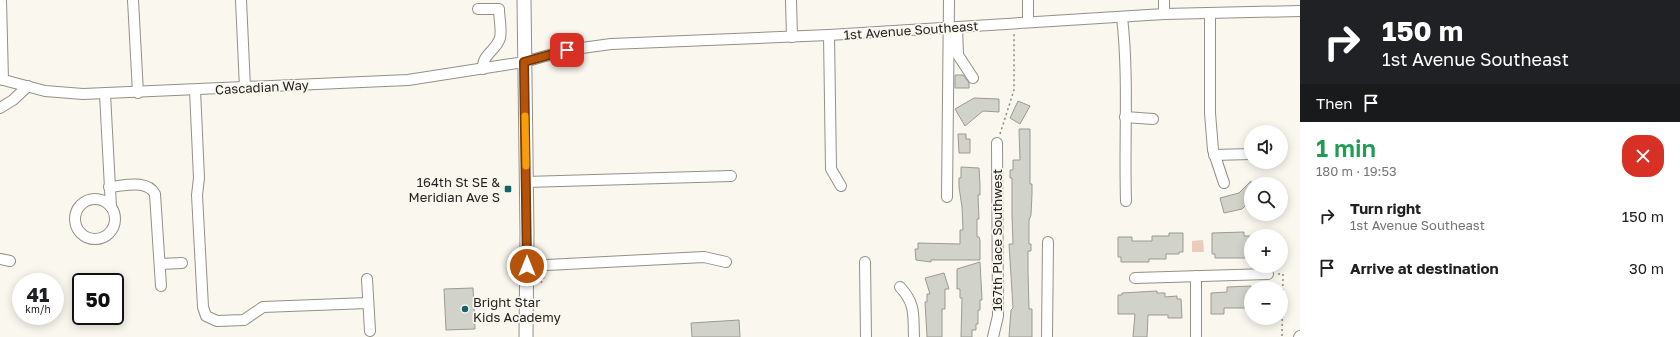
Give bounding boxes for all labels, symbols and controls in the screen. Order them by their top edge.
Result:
text: 150 m [1382,14,1463,47]
icon: right [1316,16,1368,68]
street label: 1st Avenue Southeast [843,17,979,43]
pin [550,33,584,67]
icon: arrive [556,39,578,61]
text: 1st Avenue Southeast [1382,48,1569,70]
street label: Cascadian Way [215,77,310,97]
icon: arrive [1360,92,1382,114]
text: Then [1316,94,1352,112]
map controls [1244,125,1288,325]
button: sound [1244,125,1288,169]
text: 1 min [1316,133,1376,162]
button: close [1622,135,1664,177]
text: 180 m · 19:53 [1316,163,1397,179]
street label: 167th Place Southwest [989,169,1005,311]
place label: 164th St SE & Meridian Ave S [409,174,500,205]
button: search [1244,177,1288,221]
marker: 164th St SE & Meridian Ave S [503,184,513,194]
text: Turn right [1350,199,1421,217]
icon: right [1316,205,1338,227]
text: 150 m [1622,207,1664,225]
text: 1st Avenue Southeast [1350,217,1485,233]
button: + [1244,229,1288,273]
position arrow [506,245,548,287]
icon: arrive [1316,257,1338,279]
text: Arrive at destination [1350,259,1499,277]
text: 30 m [1629,259,1664,277]
speed limit sign: 50 [72,273,124,325]
button: − [1244,281,1288,325]
text: 41 [27,282,49,306]
place label: Bright Star Kids Academy [473,294,561,325]
text: km/h [25,303,51,315]
marker: Bright Star Kids Academy [460,304,470,314]

